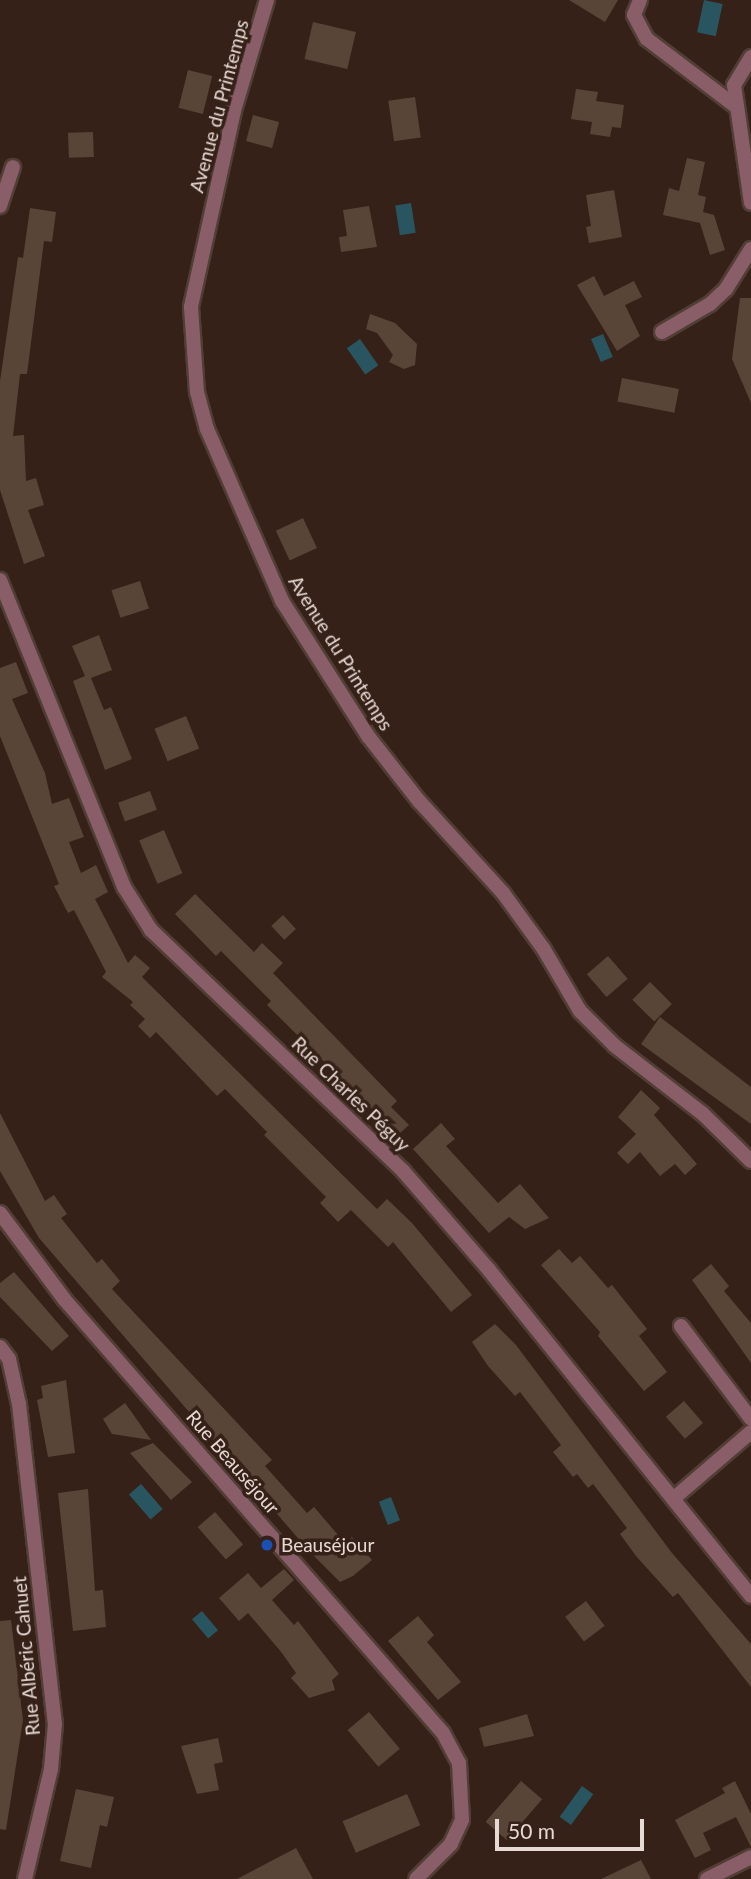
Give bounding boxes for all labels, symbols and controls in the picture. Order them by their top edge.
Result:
street label: Avenue du Printemps [185,17,253,195]
street label: Avenue du Printemps [284,571,398,735]
street label: Rue Charles Péguy [287,1032,415,1156]
street label: Rue Beauséjour [182,1405,284,1519]
place label: Beauséjour [281,1534,374,1556]
marker: Beauséjour [259,1537,275,1553]
street label: Rue Albéric Cahuet [8,1575,44,1737]
scale bar [499,1806,648,1850]
text: 50 m [508,1818,555,1843]

